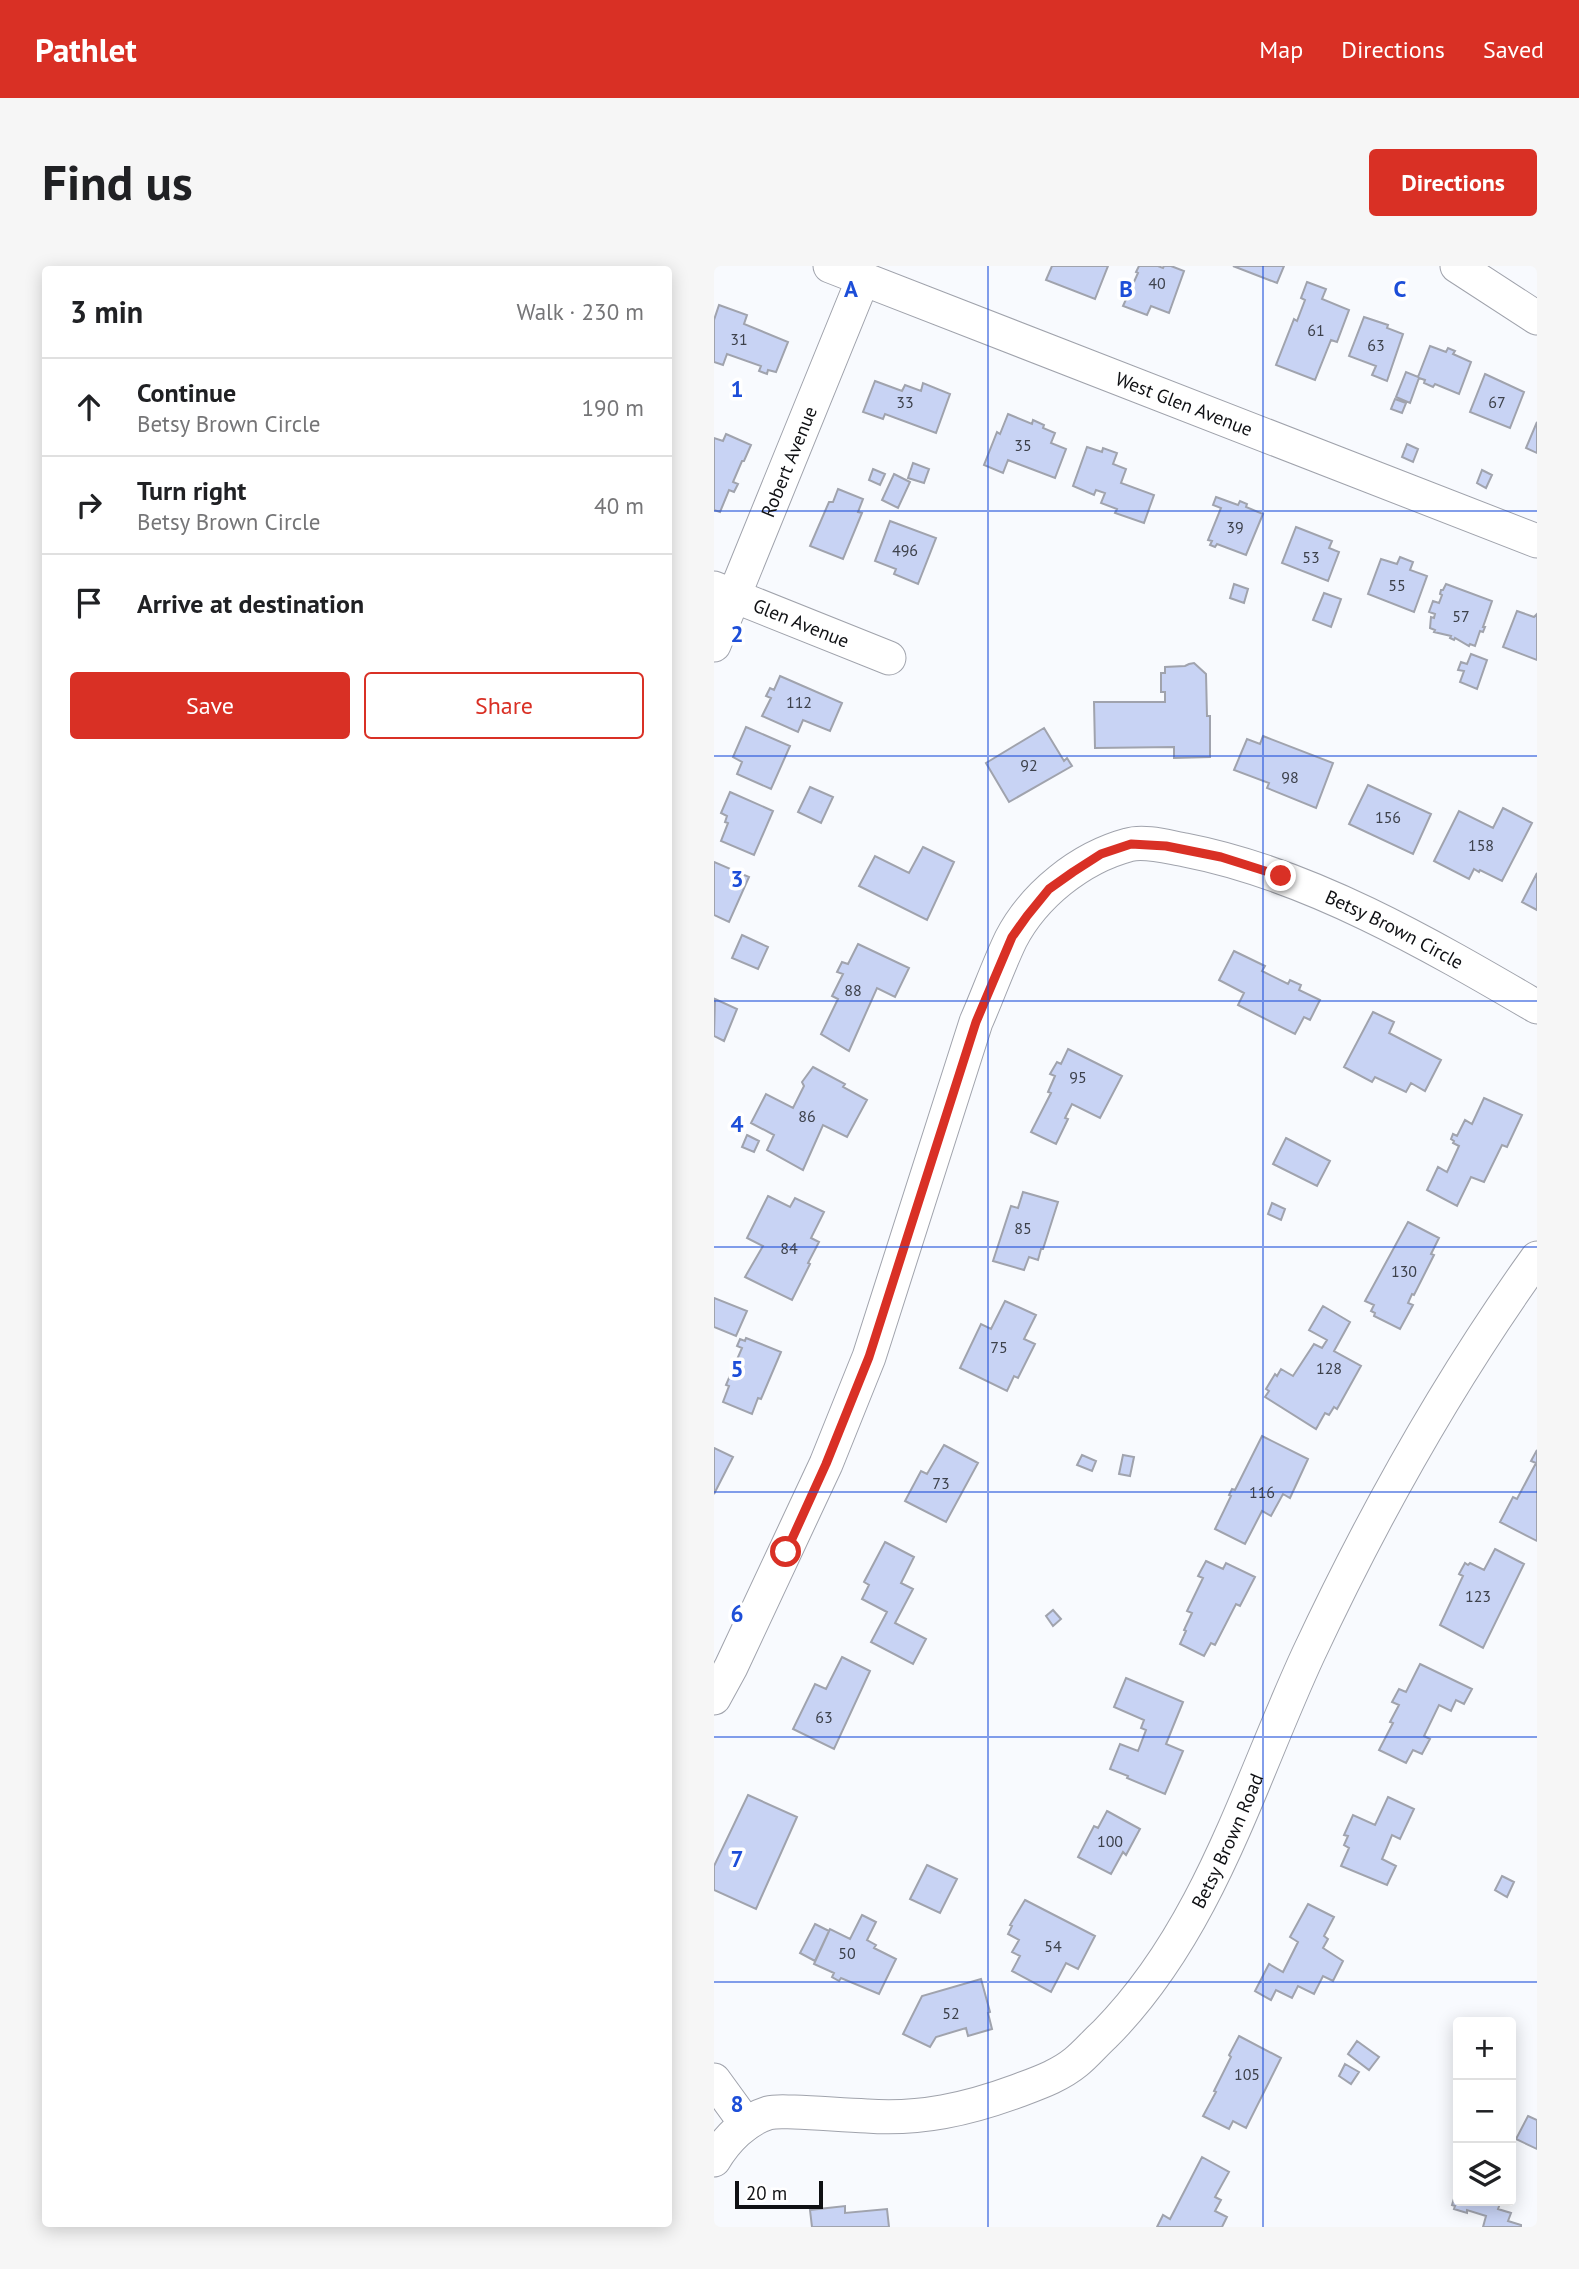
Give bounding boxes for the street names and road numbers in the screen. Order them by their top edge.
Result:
street label: West Glen Avenue [1112,366,1256,441]
street label: Robert Avenue [755,403,822,521]
street label: Glen Avenue [750,593,853,653]
street label: Betsy Brown Circle [1322,884,1468,974]
street label: Betsy Brown Road [1186,1770,1268,1912]

